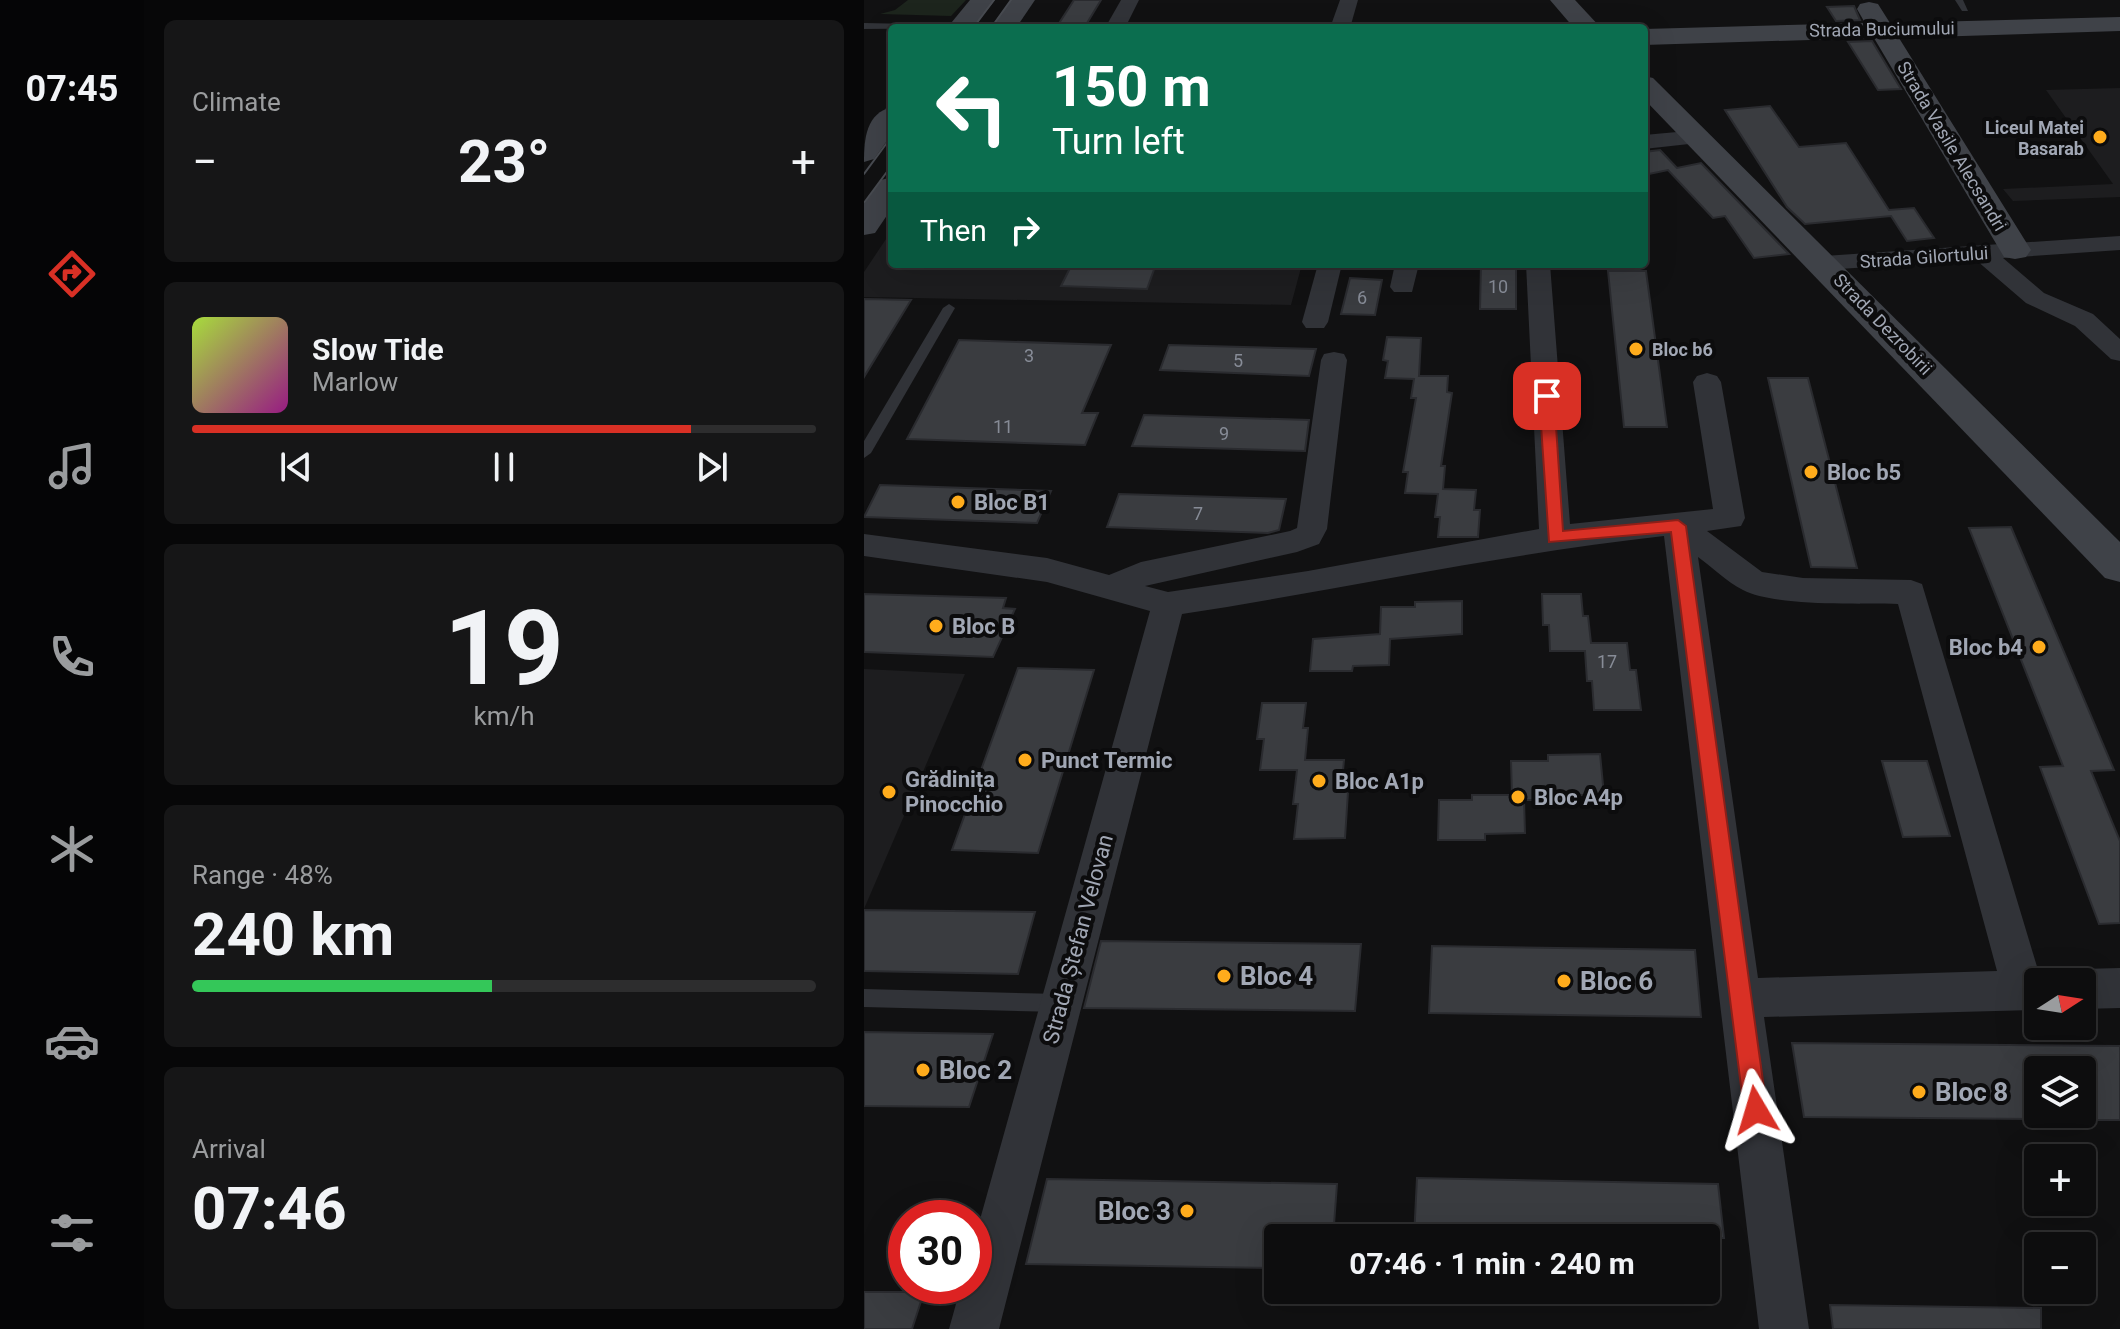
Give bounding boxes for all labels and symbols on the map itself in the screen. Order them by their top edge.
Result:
street label: Strada Buciumului [1809,17,1955,41]
street label: Strada Vasile Alecsandri [1893,57,2011,235]
place label: Liceul Matei Basarab [1985,117,2084,159]
marker: Liceul Matei Basarab [2091,128,2109,146]
street label: Strada Gilortului [1859,242,1989,272]
street label: Strada Dezrobirii [1829,269,1937,379]
house number: 10 [1488,276,1508,297]
house number: 6 [1357,287,1367,308]
place label: Bloc b6 [1652,339,1713,360]
marker: Bloc b6 [1627,340,1645,358]
house number: 3 [1024,345,1034,366]
house number: 5 [1233,350,1243,371]
pin [1513,362,1581,430]
house number: 11 [993,416,1013,437]
house number: 9 [1219,423,1229,444]
place label: Bloc b5 [1827,460,1901,485]
marker: Bloc b5 [1802,463,1820,481]
place label: Bloc B1 [974,490,1050,515]
marker: Bloc B1 [949,493,967,511]
house number: 7 [1193,503,1203,524]
place label: Bloc B [952,614,1015,639]
marker: Bloc B [927,617,945,635]
place label: Bloc b4 [1949,635,2023,660]
marker: Bloc b4 [2030,638,2048,656]
house number: 17 [1597,651,1617,672]
place label: Punct Termic [1041,748,1173,773]
marker: Punct Termic [1016,751,1034,769]
place label: Grădinița Pinocchio [905,767,1003,817]
place label: Bloc A1p [1335,769,1424,794]
marker: Bloc A1p [1310,772,1328,790]
marker: Grădinița Pinocchio [880,783,898,801]
place label: Bloc A4p [1534,785,1623,810]
marker: Bloc A4p [1509,788,1527,806]
street label: Strada Ștefan Velovan [1038,832,1119,1047]
place label: Bloc 4 [1240,961,1313,991]
place label: Bloc 6 [1580,966,1653,996]
marker: Bloc 4 [1215,967,1233,985]
north arrow [2024,968,2096,1040]
marker: Bloc 6 [1555,972,1573,990]
place label: Bloc 2 [939,1055,1012,1085]
marker: Bloc 2 [914,1061,932,1079]
position arrow [1714,1068,1798,1152]
place label: Bloc 8 [1935,1077,2008,1107]
marker: Bloc 8 [1910,1083,1928,1101]
place label: Bloc 3 [1098,1196,1171,1226]
speed limit sign: 30 [888,1200,992,1304]
marker: Bloc 3 [1178,1202,1196,1220]

